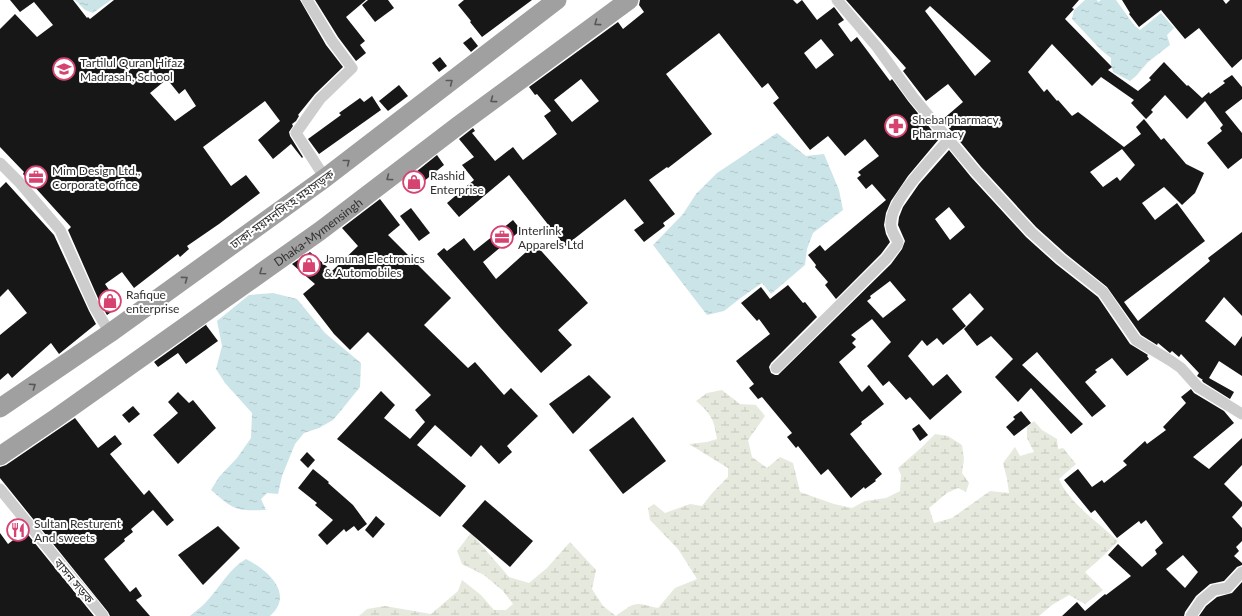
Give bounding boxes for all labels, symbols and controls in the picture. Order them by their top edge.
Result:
one-way arrow [595,18,602,25]
place label: Tartilul Quran Hifaz Madrasah, School [80,55,183,84]
school or university icon: Tartilul Quran Hifaz Madrasah, School [51,56,77,82]
one-way arrow [445,80,452,87]
one-way arrow [490,95,497,102]
place label: Sheba pharmacy, Pharmacy [912,112,1001,141]
pharmacy icon: Sheba pharmacy, Pharmacy [883,113,909,139]
one-way arrow [342,160,349,167]
place label: Mim Design Ltd., Corporate office [52,163,141,192]
office icon: Mim Design Ltd., Corporate office [23,164,49,190]
street label: ঢাকা-ময়মনসিংহ মহাসড়ক [226,166,337,252]
place label: Rashid Enterprise [430,168,484,197]
shop icon: Rashid Enterprise [401,169,427,195]
one-way arrow [386,174,393,181]
street label: Dhaka-Mymensingh [271,194,365,269]
place label: Interlink Apparels Ltd [518,223,584,252]
office icon: Interlink Apparels Ltd [489,224,515,250]
place label: Jamuna Electronics & Automobiles [324,251,425,280]
shop icon: Jamuna Electronics & Automobiles [296,252,322,278]
one-way arrow [259,267,266,275]
one-way arrow [181,276,188,284]
place label: Rafique enterprise [126,287,179,316]
shop icon: Rafique enterprise [97,288,123,314]
one-way arrow [28,384,35,391]
place label: Sultan Resturent And sweets [34,516,122,545]
restaurant icon: Sultan Resturent And sweets [5,517,31,543]
street label: বাসন সড়ক [50,555,97,607]

